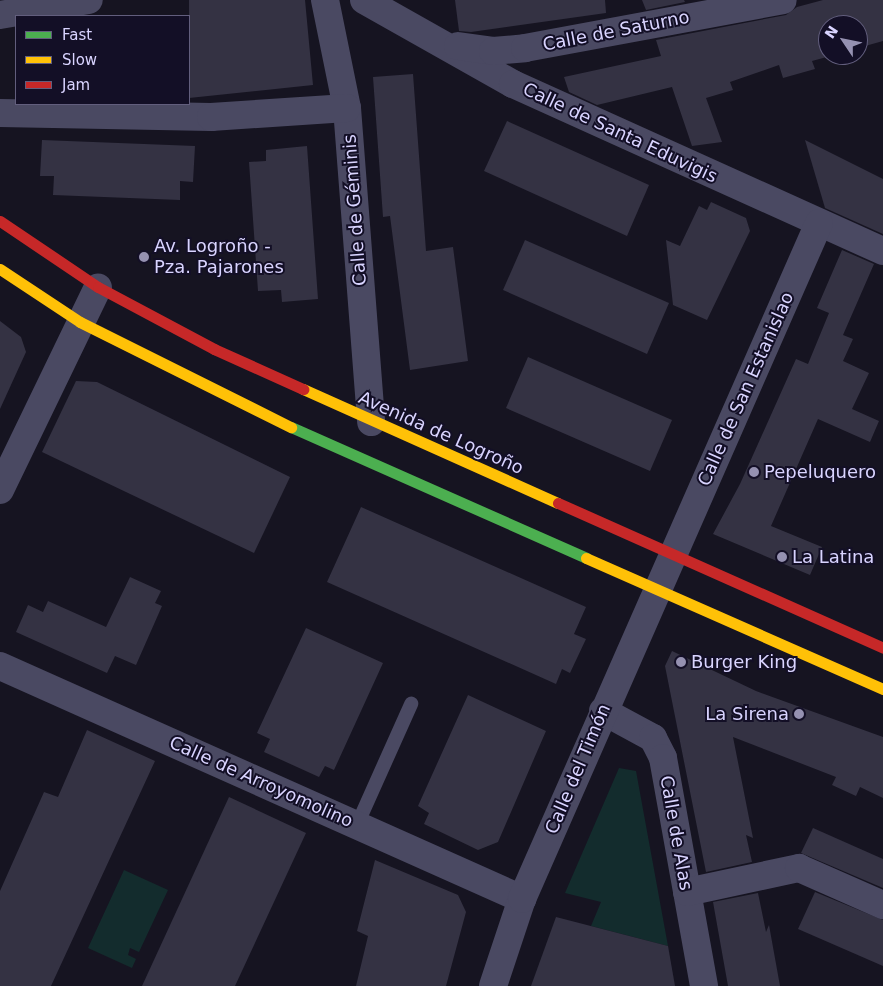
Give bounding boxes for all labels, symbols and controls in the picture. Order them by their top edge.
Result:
street label: Calle de Saturno [541,6,691,56]
legend [15,15,190,105]
north arrow [818,15,868,65]
text: N [821,23,841,42]
text: Fast [62,26,92,44]
text: Slow [62,51,97,69]
text: Jam [62,76,90,94]
street label: Calle de Santa Eduvigis [519,78,721,188]
street label: Calle de Géminis [339,133,371,287]
place label: Av. Logroño - Pza. Pajarones [154,236,284,278]
marker: Av. Logroño - Pza. Pajarones [138,251,150,263]
street label: Calle de San Estanislao [693,289,799,489]
street label: Avenida de Logroño [355,387,527,479]
place label: Pepeluquero [764,461,876,483]
marker: Pepeluquero [748,466,760,478]
place label: La Latina [792,546,874,568]
marker: La Latina [776,551,788,563]
place label: Burger King [691,651,797,673]
marker: Burger King [675,656,687,668]
street label: Calle del Timón [541,701,615,837]
place label: La Sirena [705,703,789,725]
marker: La Sirena [793,708,805,720]
street label: Calle de Arroyomolino [166,732,356,832]
street label: Calle de Alas [655,774,697,892]

